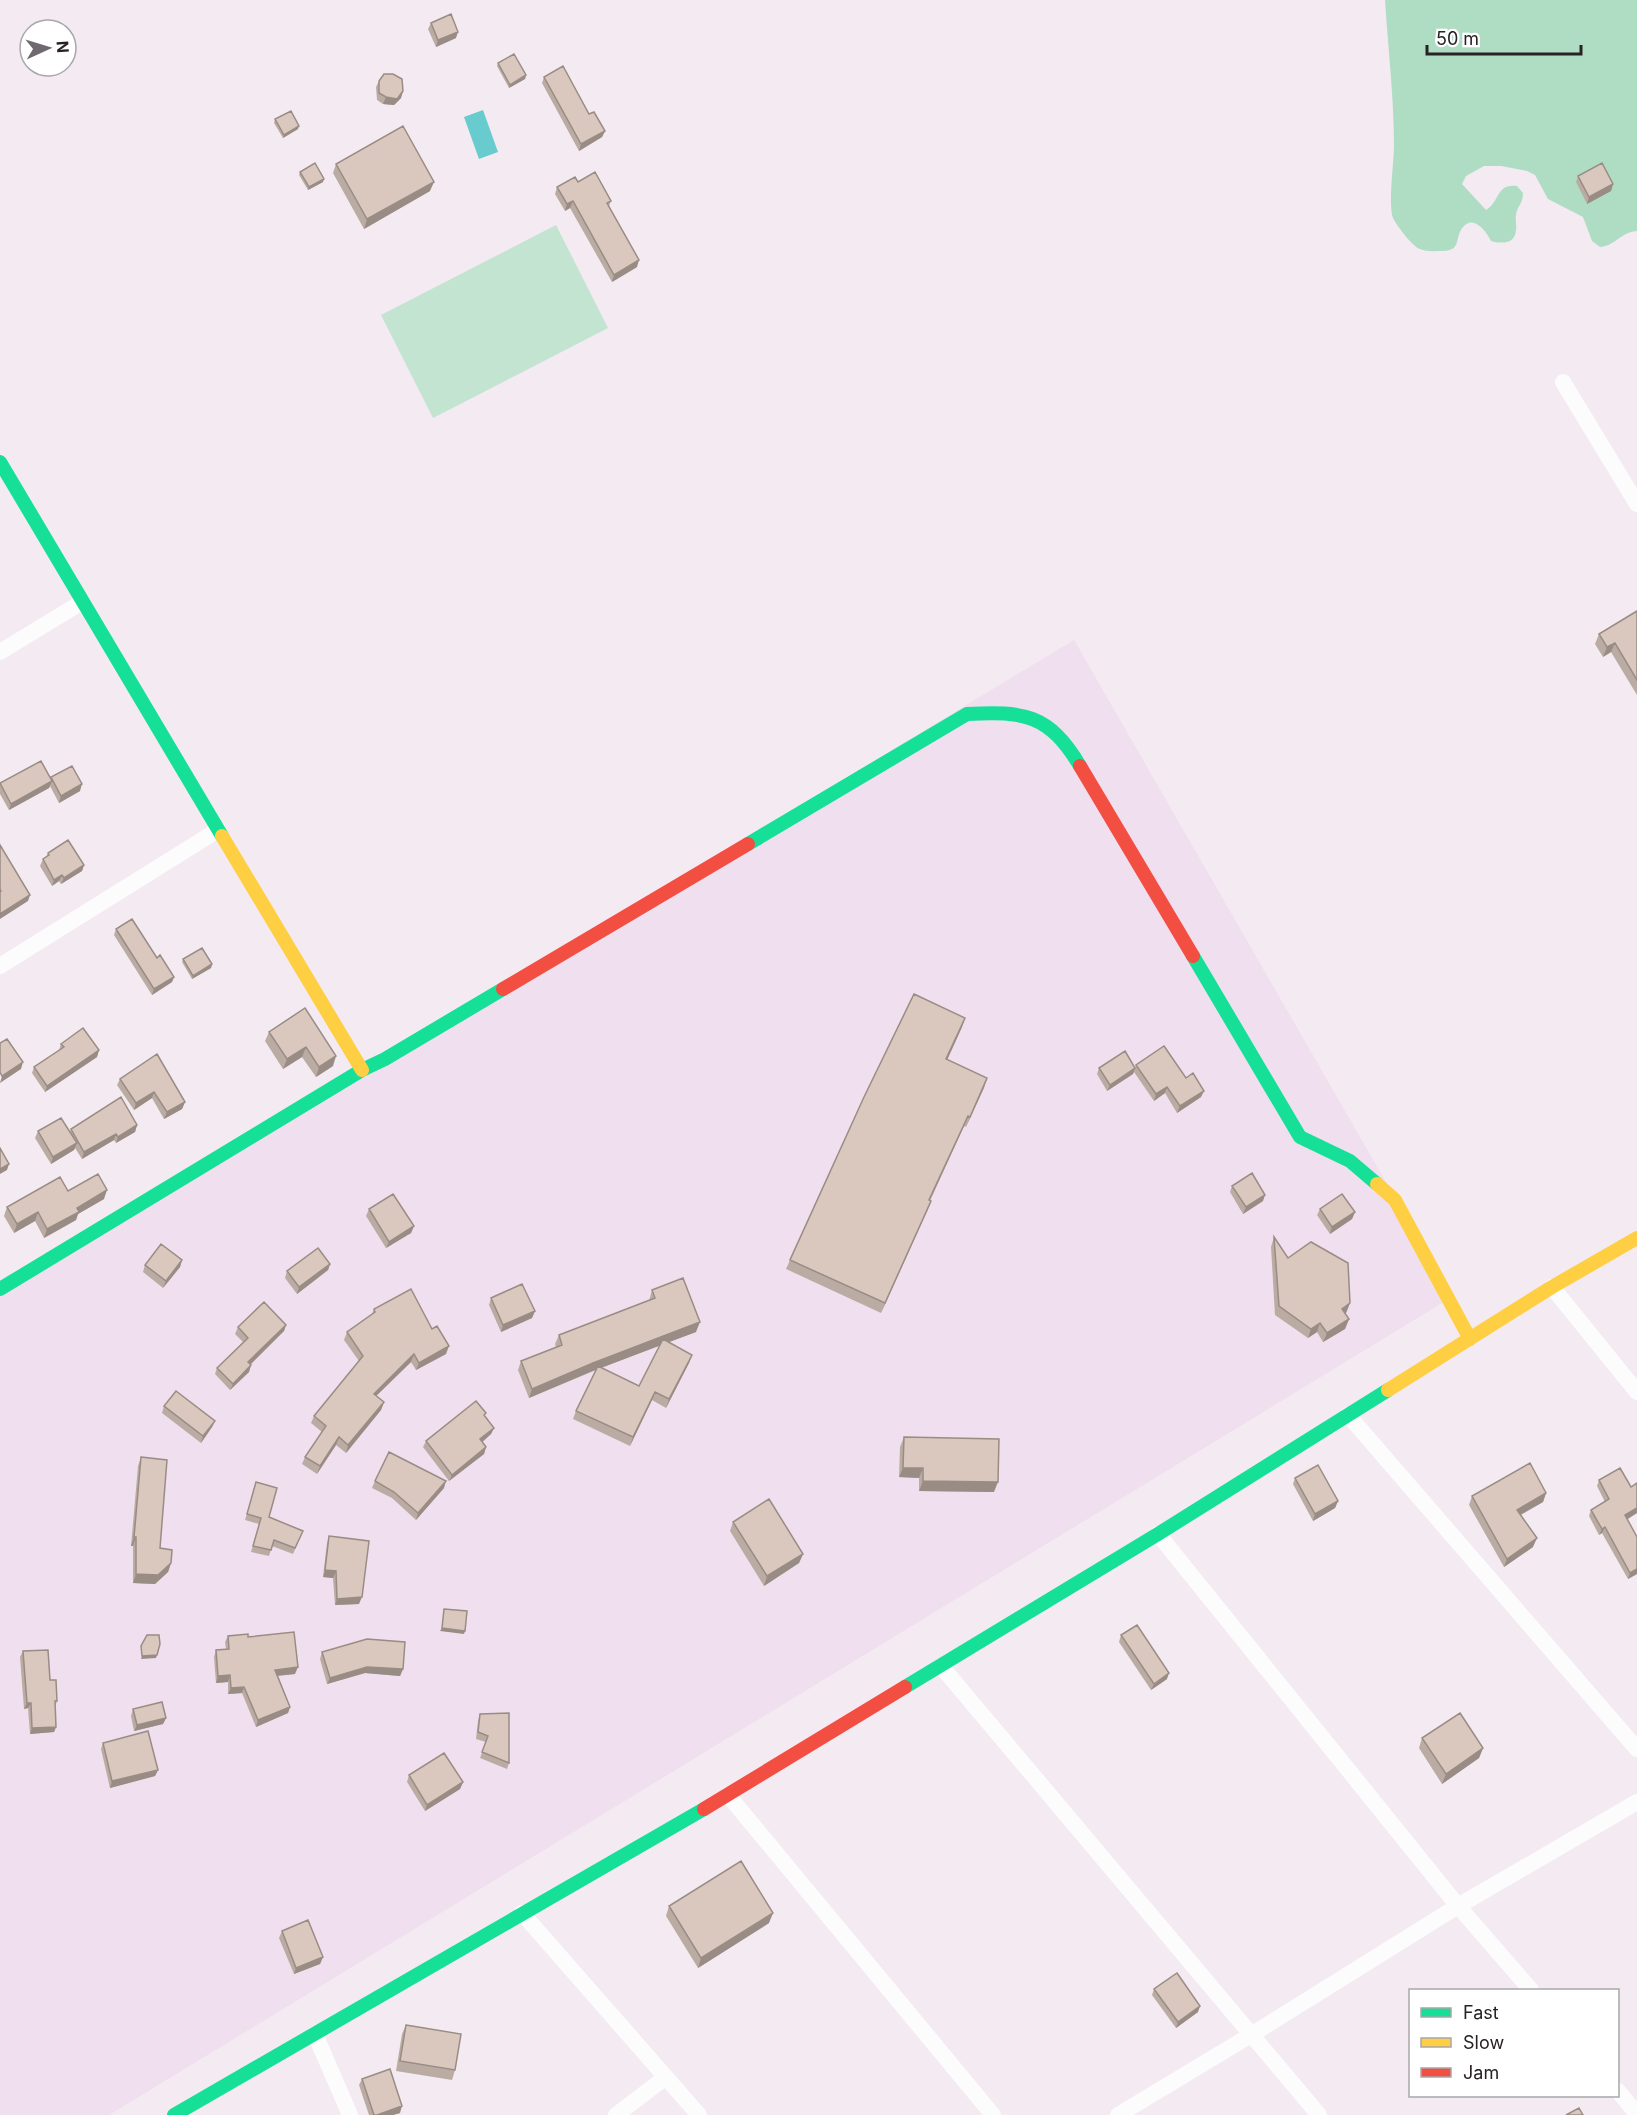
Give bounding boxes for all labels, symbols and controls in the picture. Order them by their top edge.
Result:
north arrow [18,18,78,78]
scale bar [1427,18,1582,56]
text: 50 m [1436,28,1479,49]
text: N [53,40,73,54]
legend [1409,1989,1619,2097]
text: Fast [1463,2002,1499,2023]
text: Slow [1463,2032,1504,2053]
text: Jam [1463,2062,1499,2083]

